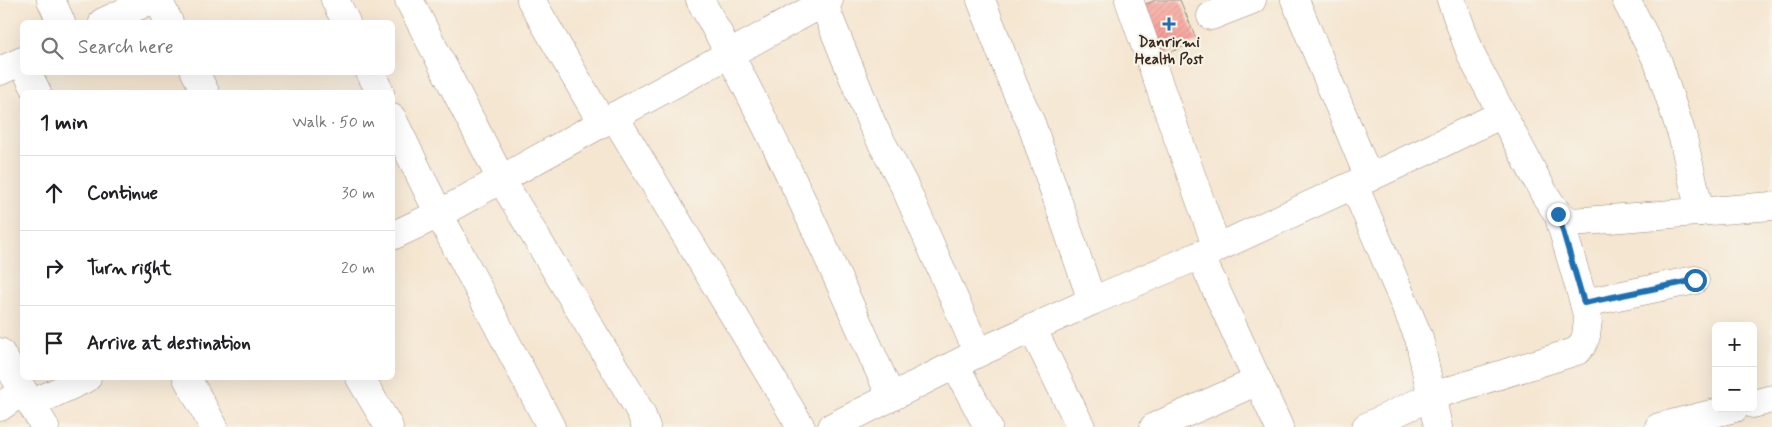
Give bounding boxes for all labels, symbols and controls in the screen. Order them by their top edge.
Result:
marker: Danrirmi Health Post [1162,17,1176,31]
search box [20,20,395,75]
place label: Danrirmi Health Post [1135,33,1204,70]
icon: search [38,34,66,62]
text: Search here [78,35,174,60]
text: 1 min [40,109,88,137]
text: Walk · 50 m [292,112,375,133]
icon: ahead [40,179,68,207]
text: Continue [87,181,158,206]
text: 30 m [342,183,375,204]
route end [1547,203,1570,226]
icon: right [40,254,68,282]
text: Turn right [87,256,171,281]
text: 20 m [341,258,375,279]
route start [1684,269,1707,292]
map controls [1712,322,1757,412]
button: + [1712,322,1757,367]
icon: arrive [40,329,68,357]
text: Arrive at destination [87,331,251,356]
button: − [1712,367,1757,412]

